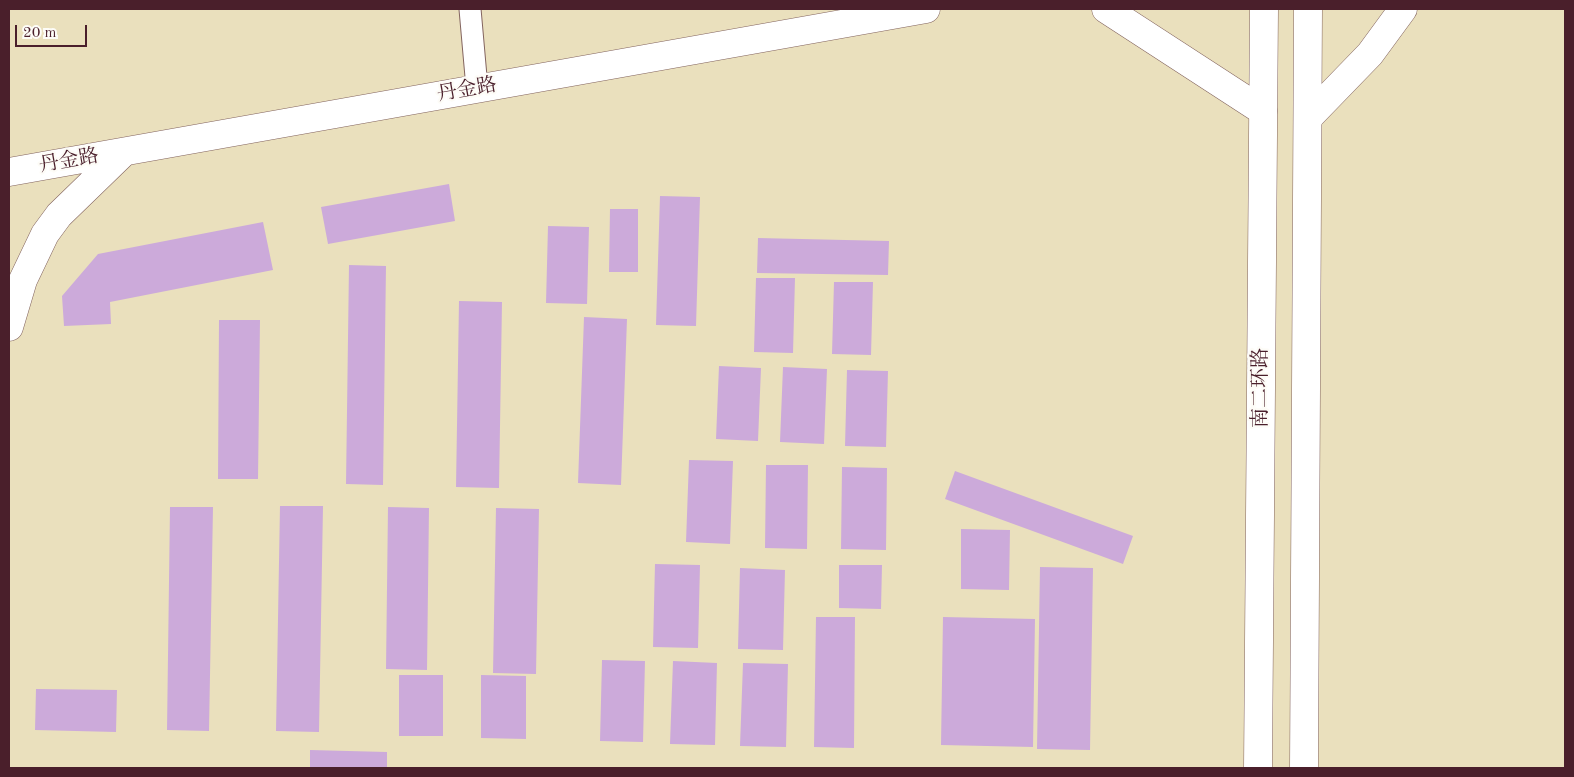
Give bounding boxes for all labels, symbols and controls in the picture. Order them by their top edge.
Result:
scale bar [18,15,90,47]
text: 20 m [23,26,57,41]
street label: 丹金路 [435,73,499,107]
street label: 丹金路 [37,144,101,178]
street label: 南二环路 [1249,348,1273,428]

